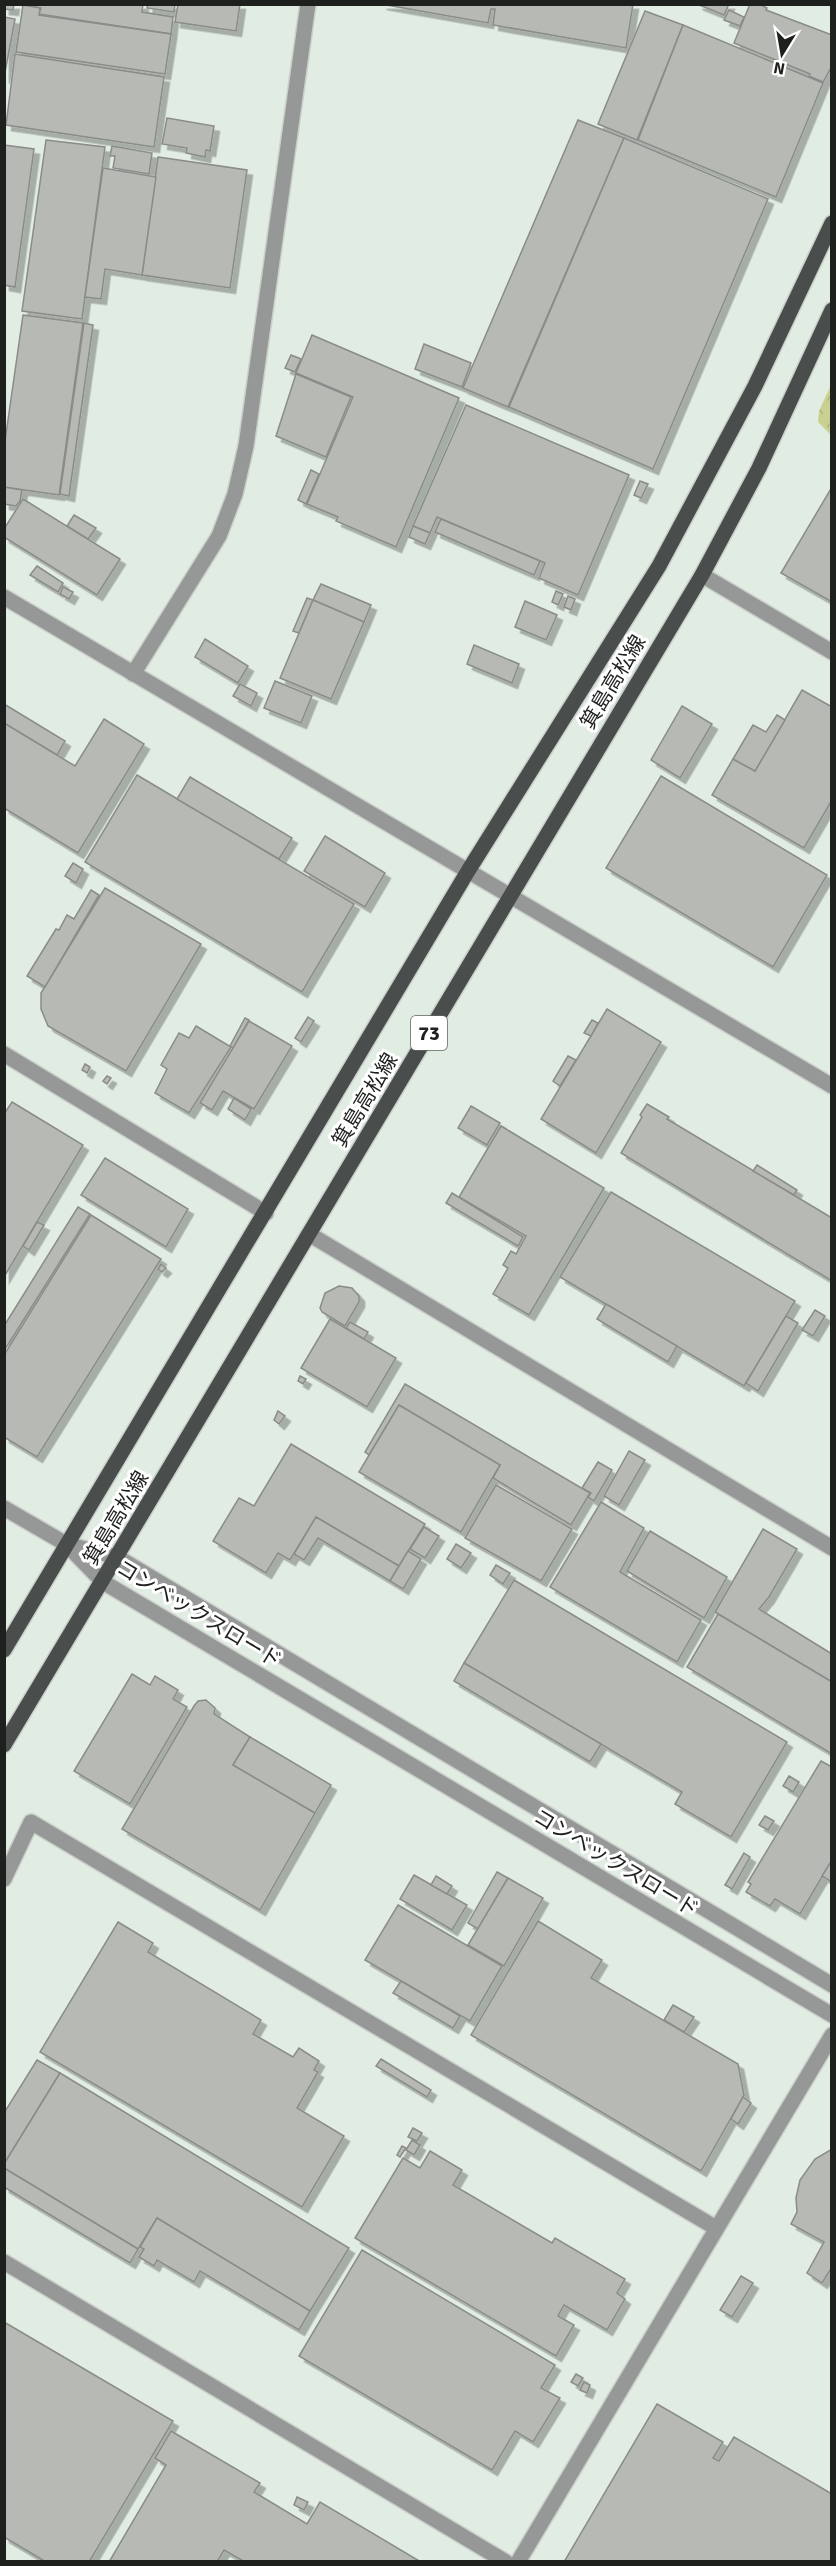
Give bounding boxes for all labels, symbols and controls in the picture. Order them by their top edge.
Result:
north arrow [752,24,812,84]
text: N [772,57,787,79]
street label: 箕島高松線 [575,630,651,734]
road number: 73 [411,1016,447,1050]
street label: 箕島高松線 [327,1048,403,1152]
street label: 箕島高松線 [78,1466,154,1570]
street label: コンベックスロード [112,1554,286,1674]
street label: コンベックスロード [529,1803,703,1923]

